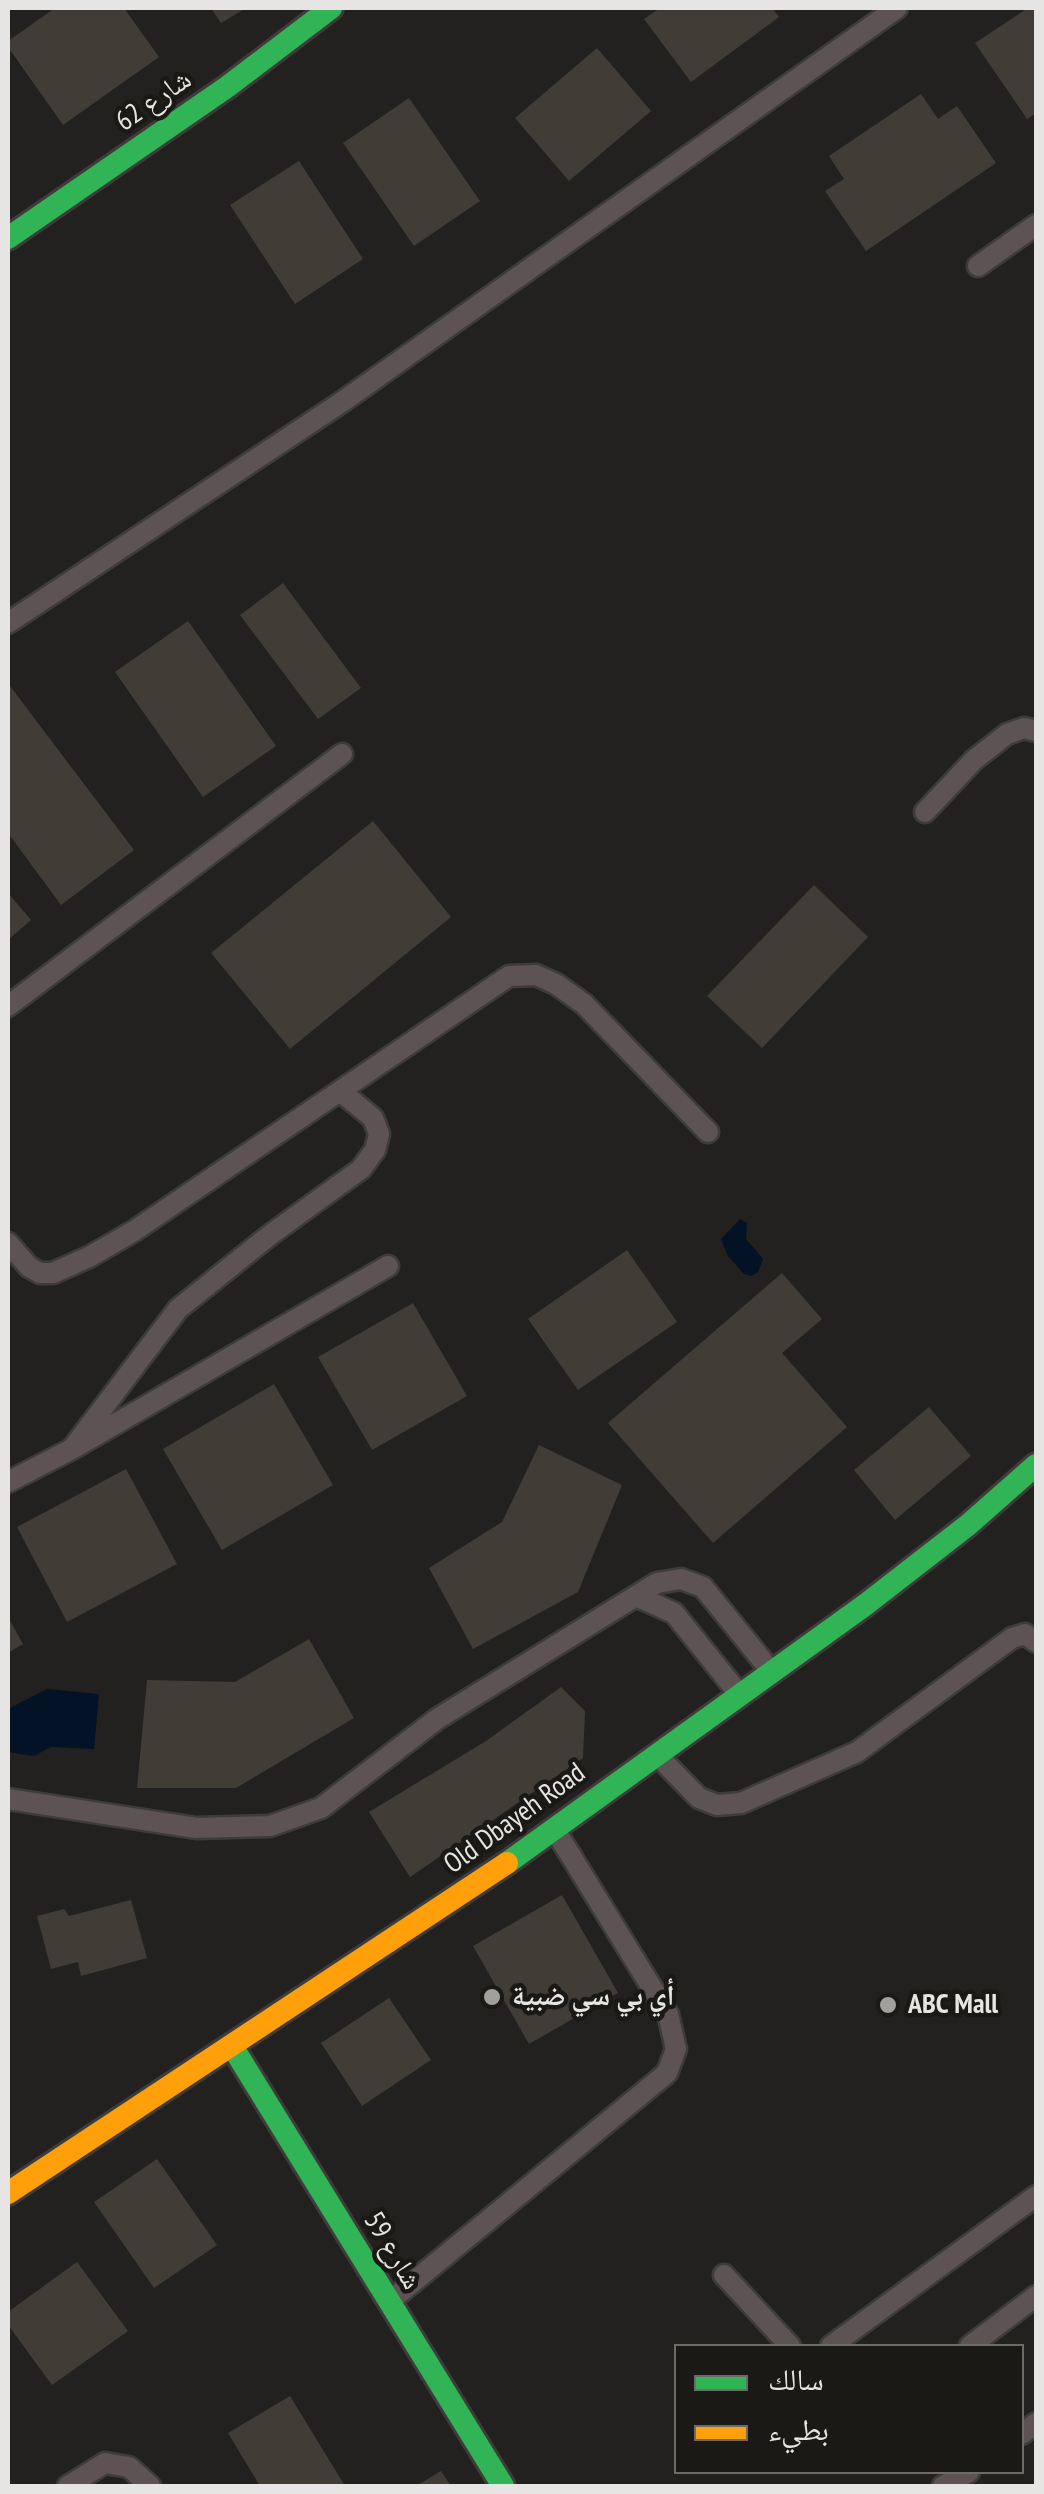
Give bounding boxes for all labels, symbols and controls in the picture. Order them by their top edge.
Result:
street label: شارع 62 [110,63,198,139]
street label: Old Dbayeh Road [438,1757,592,1881]
place label: أي بي سي ضبية [512,1980,674,2014]
marker: أي بي سي ضبية [481,1986,503,2008]
place label: ABC Mall [908,1988,998,2022]
marker: ABC Mall [877,1994,899,2016]
street label: شارع 59 [356,2206,428,2296]
legend [674,2344,1024,2474]
text: سالك [768,2359,824,2398]
text: بطيء [768,2409,829,2448]

